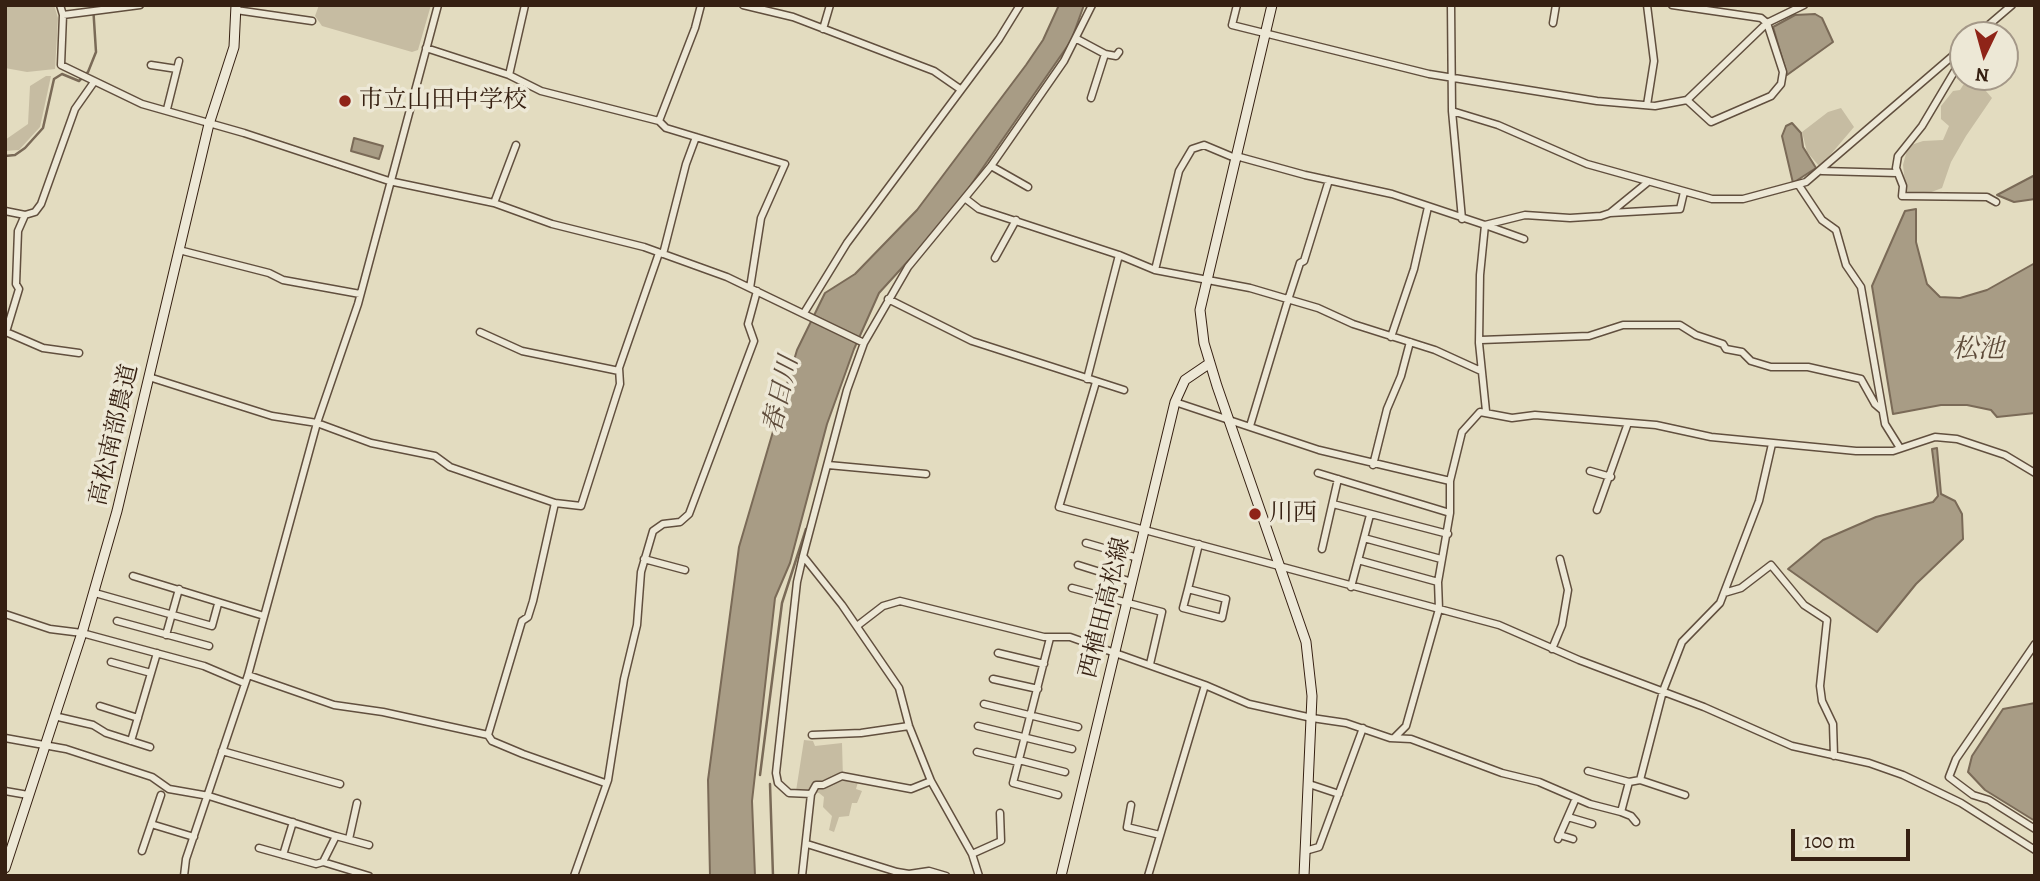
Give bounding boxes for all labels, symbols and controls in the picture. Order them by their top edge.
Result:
north arrow [1949,21,2019,91]
text: N [1974,61,1990,88]
place label: 市立山田中学校 [359,87,527,115]
marker: 市立山田中学校 [337,93,353,109]
water label: 松池 [1952,335,2004,367]
water label: 春日川 [758,353,806,437]
street label: 高松南部農道 [85,362,145,508]
place label: 川西 [1269,500,1317,528]
marker: 川西 [1247,506,1263,522]
street label: 西植田高松線 [1075,535,1137,681]
scale bar [1795,814,1914,858]
text: 100 m [1804,827,1855,855]

